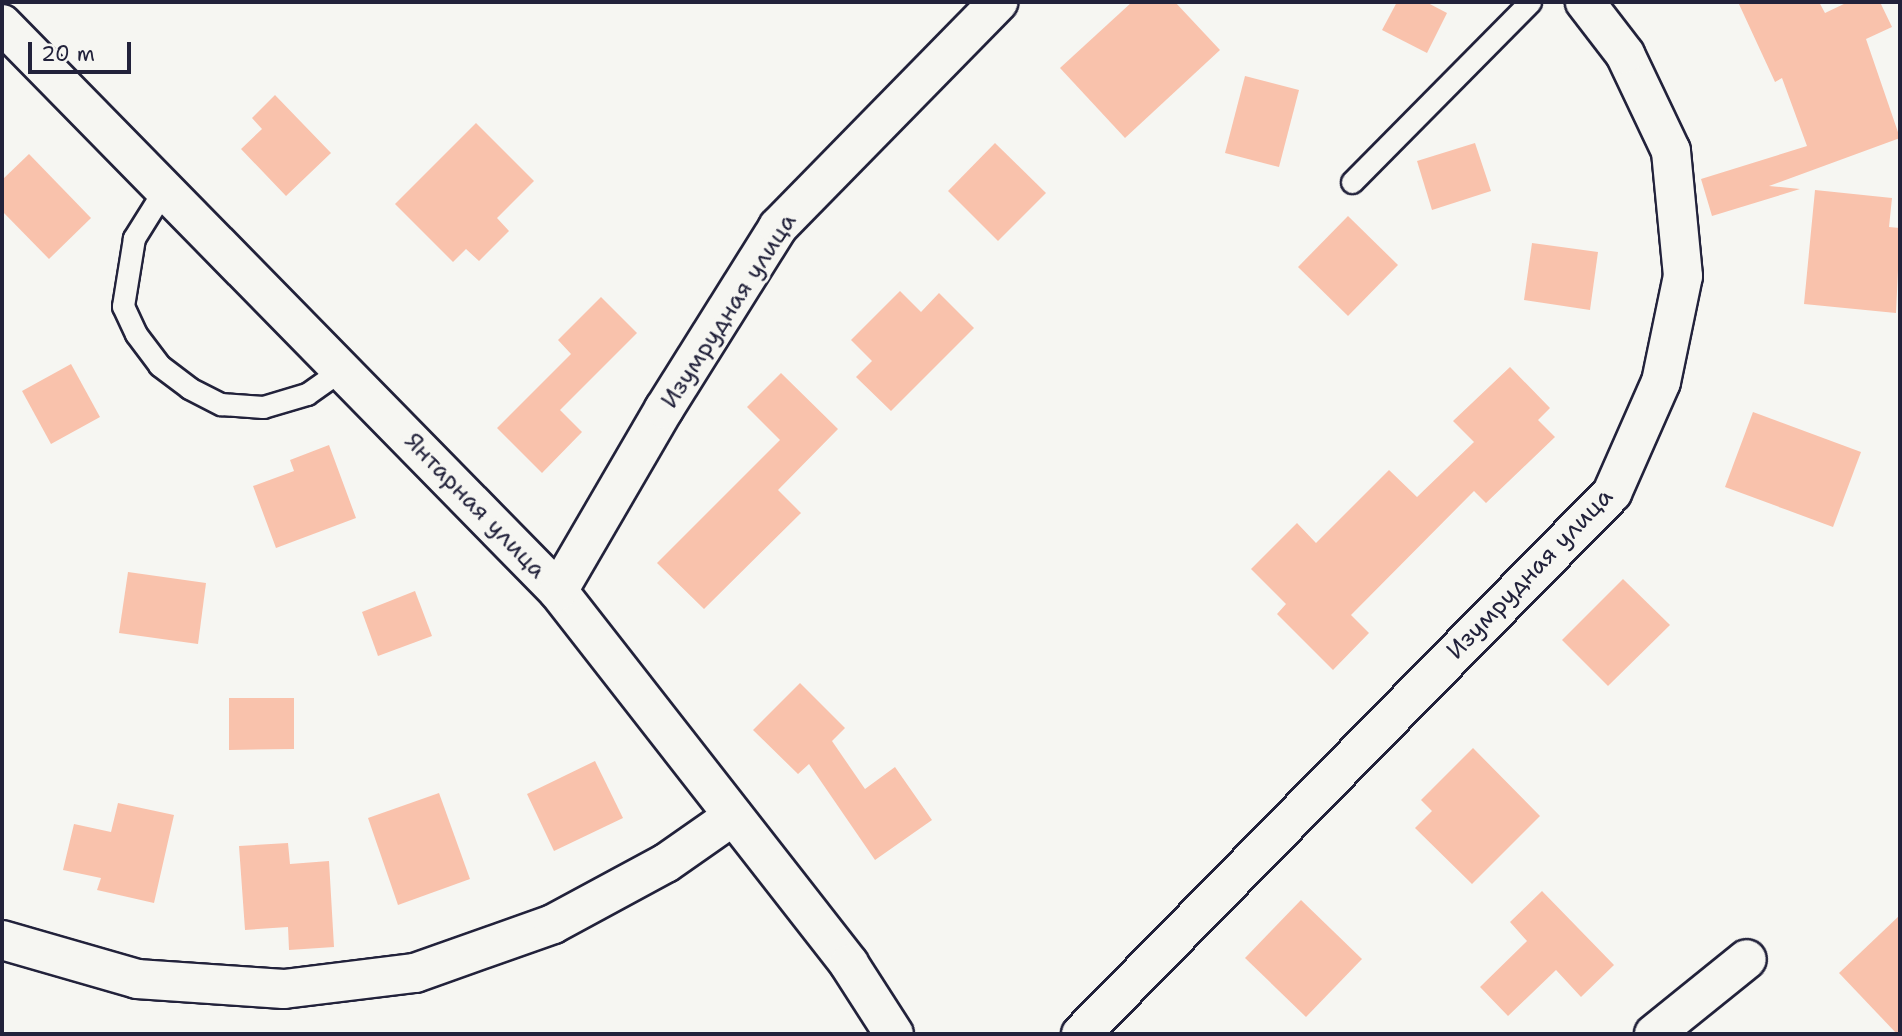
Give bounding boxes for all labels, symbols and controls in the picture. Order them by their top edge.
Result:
scale bar [32,28,135,72]
text: 20 m [41,40,95,68]
street label: Изумрудная улица [655,208,803,414]
street label: Янтарная улица [398,427,552,585]
street label: Изумрудная улица [1441,483,1619,665]

